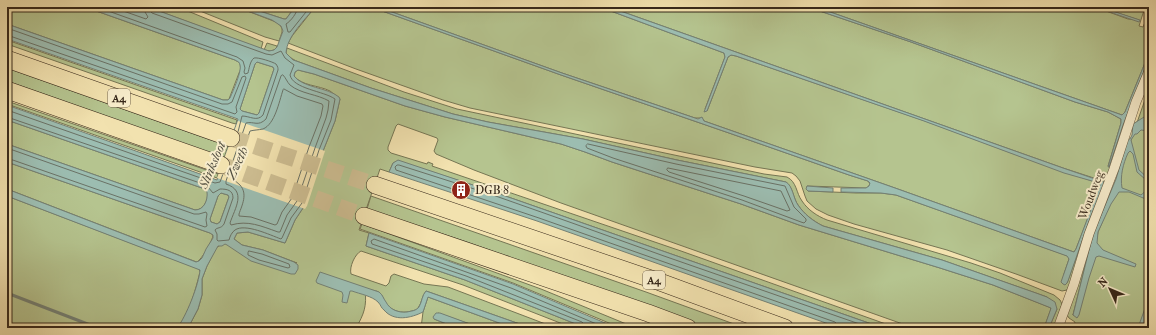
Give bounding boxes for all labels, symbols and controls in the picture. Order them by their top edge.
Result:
road number: A4 [108,89,130,107]
water label: Slinksloot [195,138,229,192]
water label: Zweth [223,144,251,182]
street label: Woudweg [1075,168,1107,222]
building icon: DGB 8 [450,179,472,201]
place label: DGB 8 [475,183,509,197]
north arrow [1090,269,1130,309]
road number: A4 [643,271,665,289]
text: N [1096,274,1111,290]

